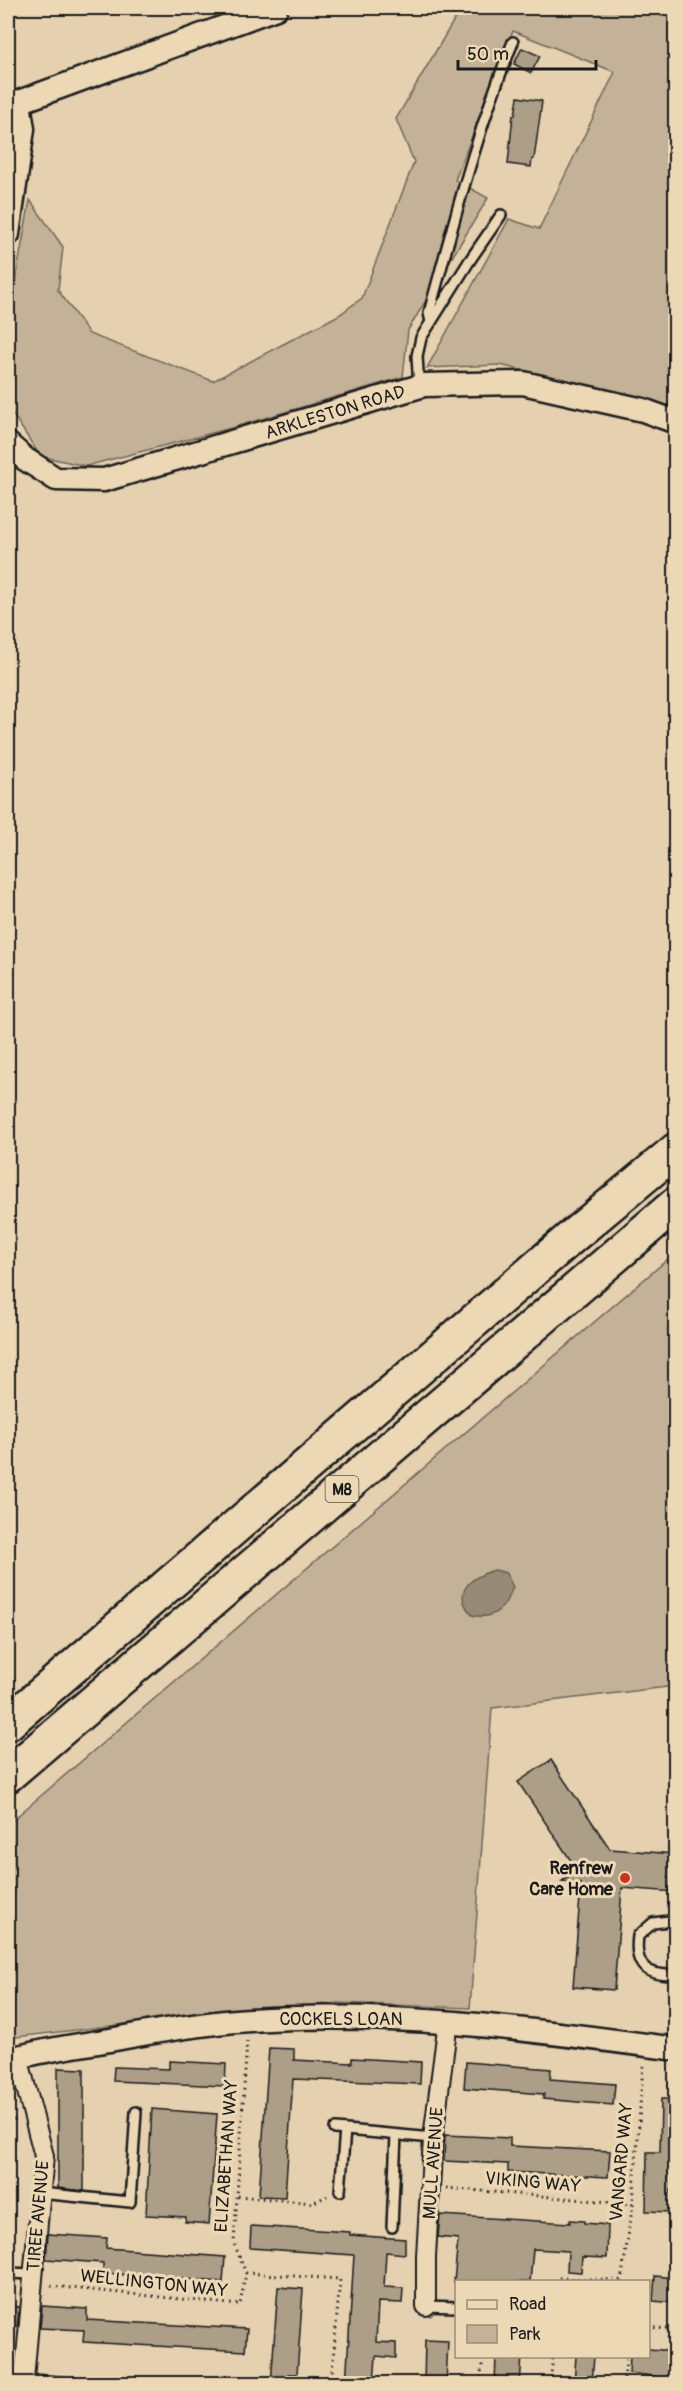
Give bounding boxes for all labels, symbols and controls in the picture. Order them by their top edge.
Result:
scale bar [458,33,596,71]
text: 50 m [467,43,509,66]
street label: ARKLESTON ROAD [262,380,408,445]
road number: M8 [326,1476,358,1502]
place label: Renfrew Care Home [529,1857,614,1901]
marker: Renfrew Care Home [618,1871,632,1885]
street label: COCKELS LOAN [279,2008,403,2031]
street label: ELIZABETHAN WAY [210,2078,243,2233]
street label: VANGARD WAY [605,2101,638,2222]
street label: MULL AVENUE [418,2106,449,2220]
street label: TIREE AVENUE [22,2160,55,2273]
street label: VIKING WAY [484,2167,582,2198]
street label: WELLINGTON WAY [79,2264,229,2303]
legend [455,2280,650,2358]
text: Road [509,2293,546,2316]
text: Park [509,2323,541,2346]

